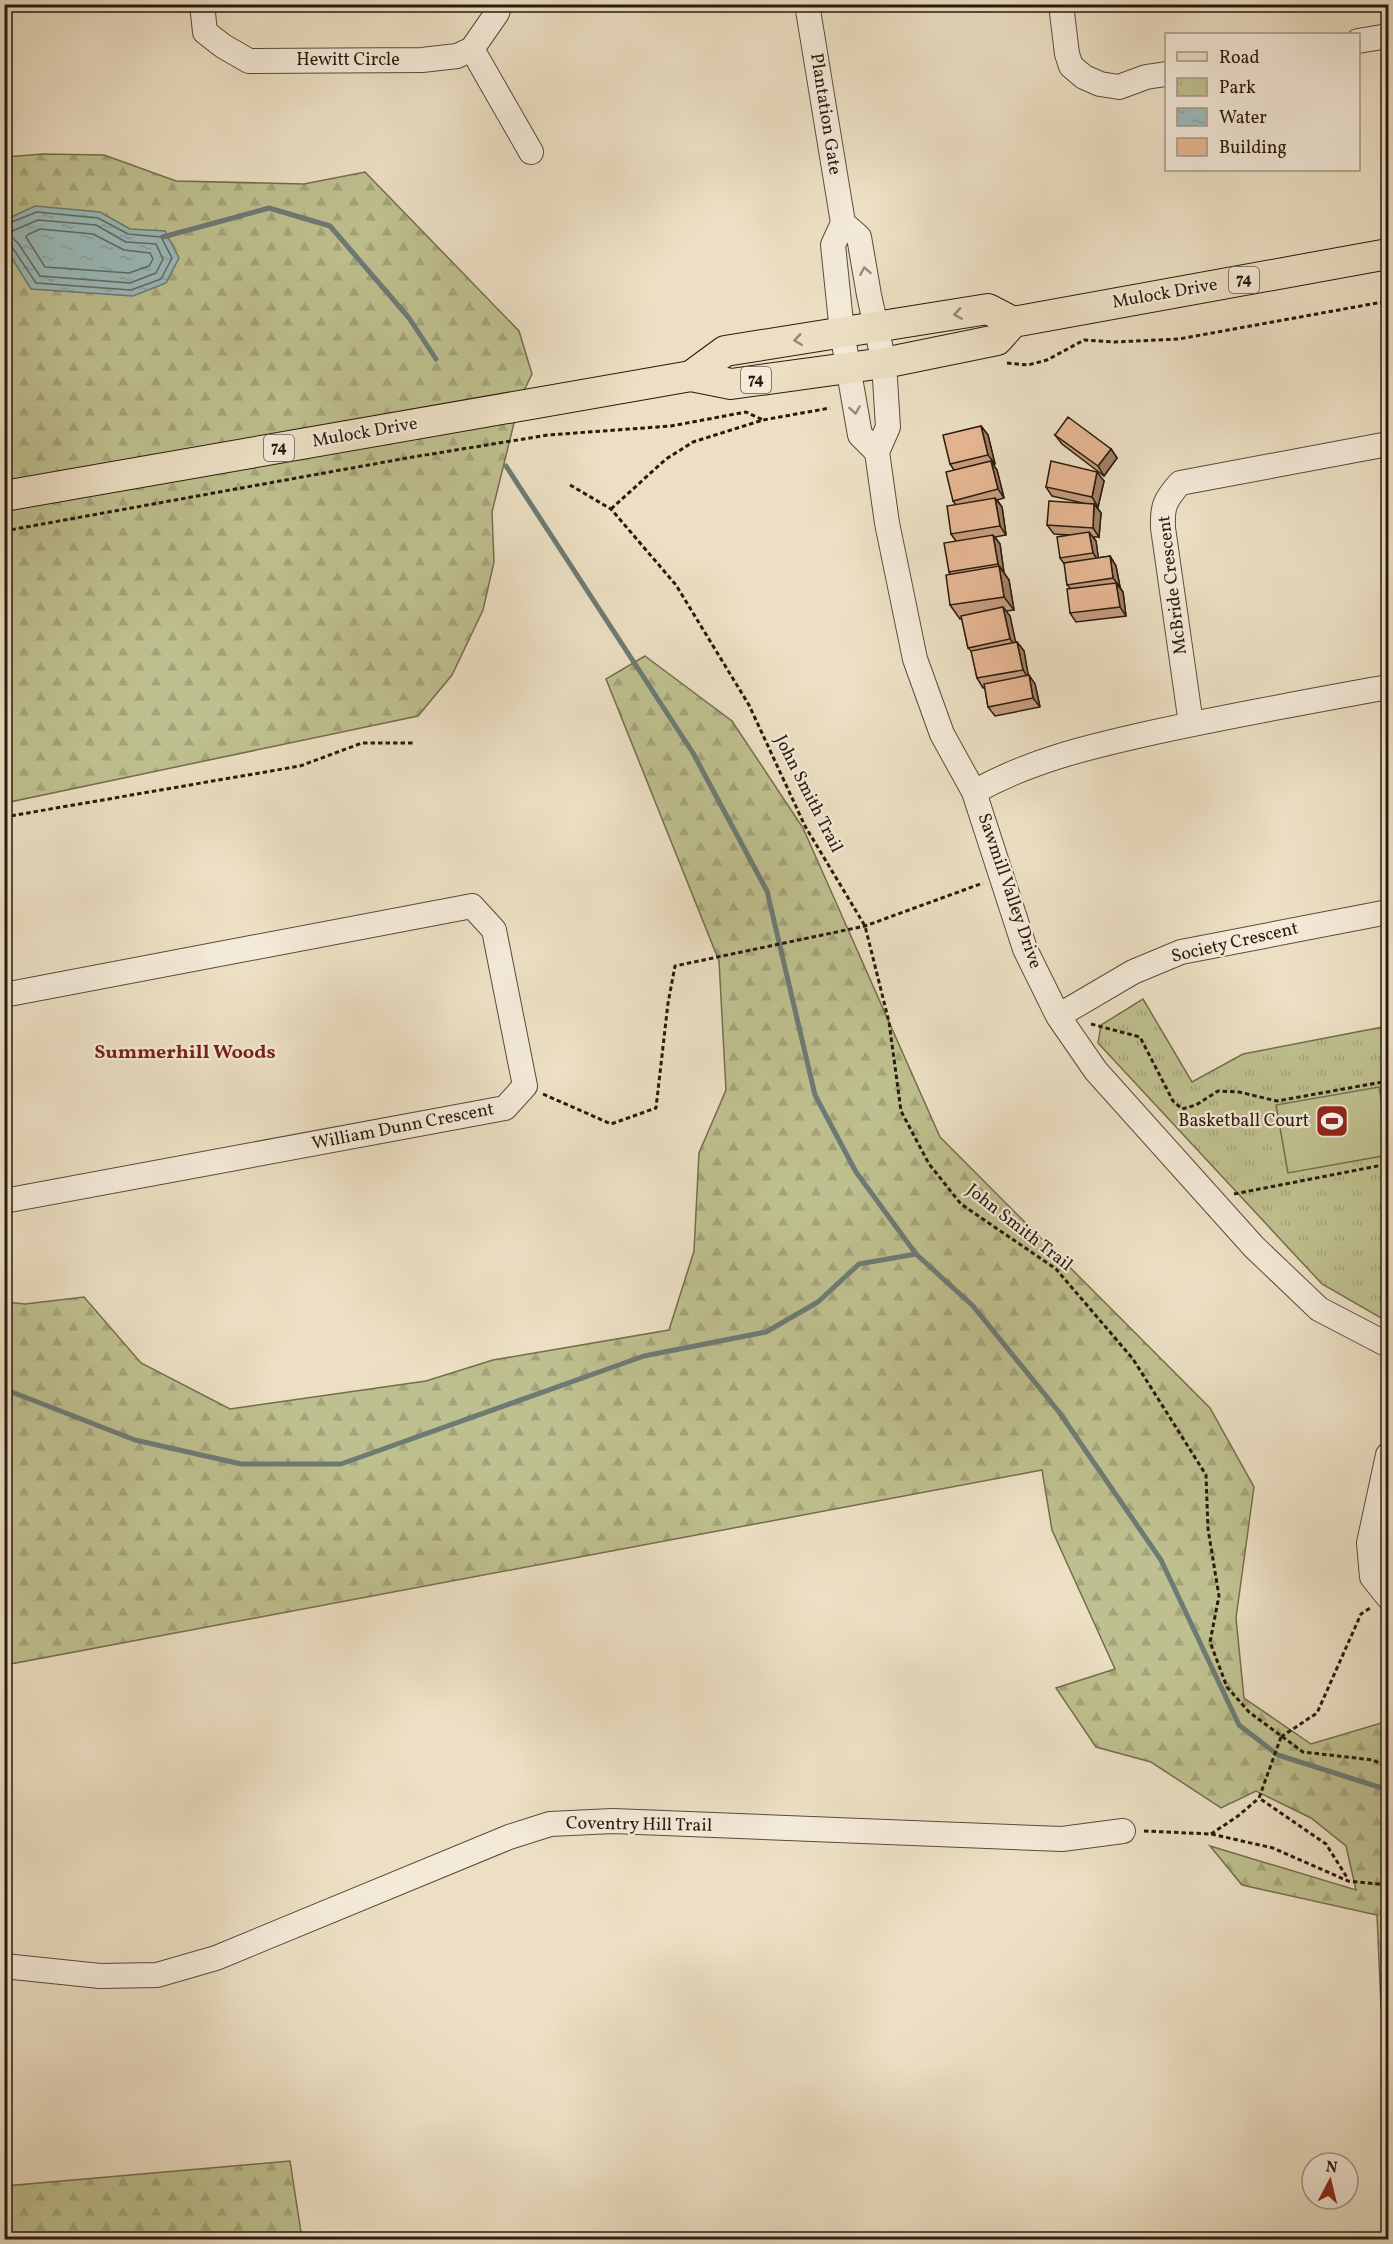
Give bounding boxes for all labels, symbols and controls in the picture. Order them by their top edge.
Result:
legend [1165,33,1360,171]
text: Road [1219,46,1260,71]
street label: Hewitt Circle [296,48,400,73]
street label: Plantation Gate [803,51,847,177]
text: Park [1219,76,1256,101]
text: Water [1219,106,1267,131]
text: Building [1219,136,1287,161]
one-way arrow [859,267,872,277]
road number: 74 [1229,267,1259,293]
street label: Mulock Drive [1110,272,1220,316]
one-way arrow [954,307,963,319]
one-way arrow [793,334,802,346]
road number: 74 [741,367,771,393]
one-way arrow [849,406,861,415]
street label: Mulock Drive [310,411,420,455]
road number: 74 [264,435,294,461]
street label: McBride Crescent [1152,514,1194,656]
street label: John Smith Trail [768,731,848,857]
street label: Sawmill Valley Drive [971,810,1047,972]
street label: Society Crescent [1169,916,1301,970]
district label: Summerhill Woods [94,1039,276,1067]
street label: William Dunn Crescent [310,1097,496,1157]
sports icon: Basketball Court [1314,1103,1350,1139]
place label: Basketball Court [1178,1109,1309,1134]
street label: John Smith Trail [961,1178,1077,1278]
street label: Coventry Hill Trail [566,1811,712,1839]
north arrow [1300,2151,1360,2211]
text: N [1324,2156,1339,2180]

